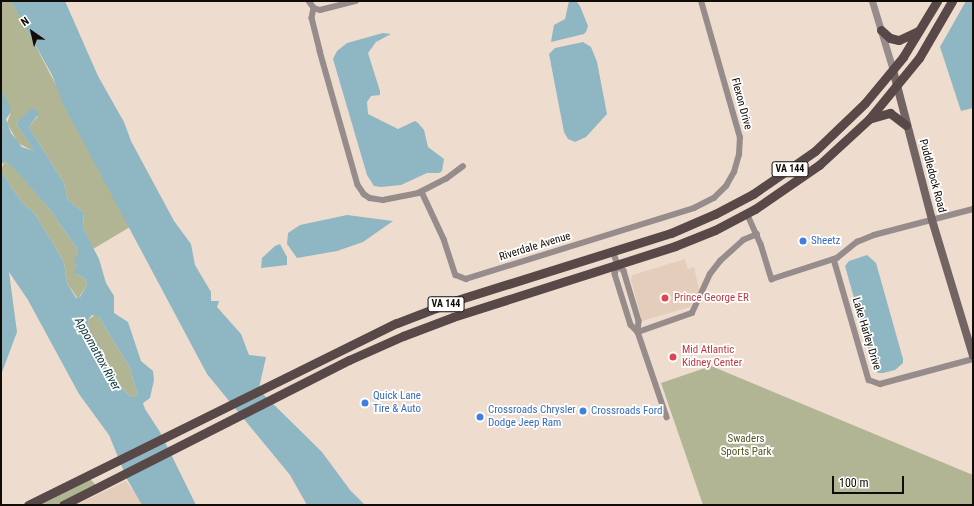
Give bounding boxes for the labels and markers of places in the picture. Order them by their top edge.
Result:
place label: Sheetz [811,234,840,248]
marker: Sheetz [798,236,808,246]
place label: Prince George ER [674,291,749,305]
marker: Prince George ER [659,292,671,304]
place label: Mid Atlantic Kidney Center [682,344,742,370]
marker: Mid Atlantic Kidney Center [667,351,679,363]
place label: Quick Lane Tire & Auto [373,390,421,416]
marker: Quick Lane Tire & Auto [360,398,370,408]
place label: Crossroads Chrysler Dodge Jeep Ram [488,404,576,430]
place label: Crossroads Ford [591,404,662,418]
marker: Crossroads Ford [578,406,588,416]
marker: Crossroads Chrysler Dodge Jeep Ram [475,412,485,422]

